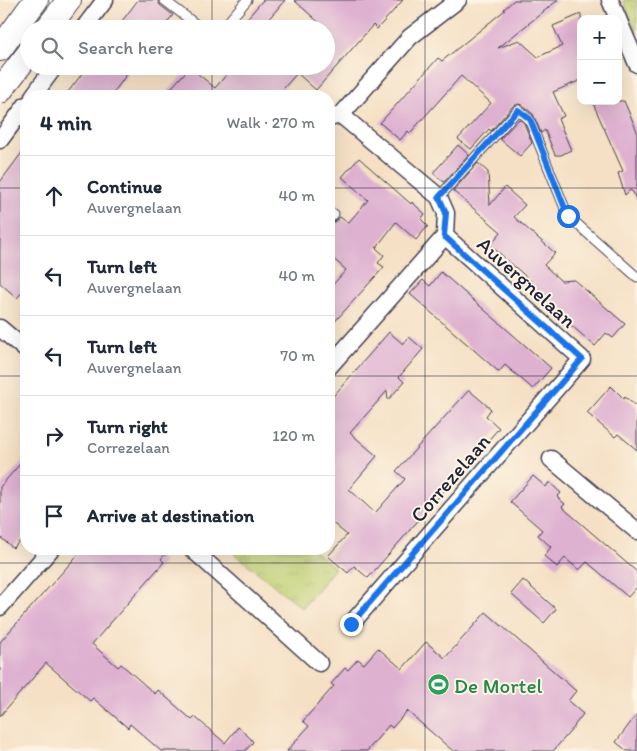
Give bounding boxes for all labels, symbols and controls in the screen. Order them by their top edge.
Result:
map controls [577,15,622,105]
button: + [577,15,622,60]
search box [20,20,335,75]
icon: search [38,34,66,62]
text: Search here [78,36,173,59]
button: − [577,60,622,105]
text: 4 min [40,110,92,135]
text: Walk · 270 m [227,113,315,132]
text: Continue [87,175,162,198]
icon: ahead [40,182,68,210]
text: 40 m [278,186,315,205]
text: Auvergnelaan [87,198,182,217]
route start [557,205,580,228]
street label: Auvergnelaan [472,231,582,333]
text: Turn left [87,255,157,278]
icon: left [40,262,68,290]
text: 40 m [278,266,315,285]
text: Auvergnelaan [87,278,182,297]
text: Turn left [87,335,157,358]
icon: left [40,342,68,370]
text: 70 m [280,346,315,365]
text: Auvergnelaan [87,358,182,377]
text: Turn right [87,415,168,438]
icon: right [40,422,68,450]
text: 120 m [272,426,315,445]
street label: Correzelaan [405,429,495,527]
text: Correzelaan [87,438,170,457]
icon: arrive [40,502,68,530]
text: Arrive at destination [87,504,254,527]
route end [340,613,363,636]
sports icon: De Mortel [426,673,450,697]
place label: De Mortel [454,673,543,698]

